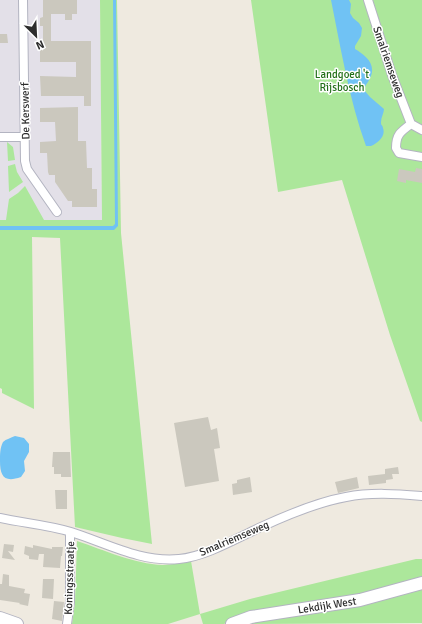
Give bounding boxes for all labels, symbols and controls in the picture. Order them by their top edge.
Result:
north arrow [16,16,56,56]
street label: Smalriemseweg [370,25,407,100]
text: N [34,37,46,52]
park label: Landgoed 't Rijsbosch [315,68,369,94]
street label: De Kerswerf [18,81,32,140]
street label: Smalriemseweg [197,518,271,559]
street label: Koningsstraatje [62,541,77,615]
street label: Lekdijk West [297,594,357,617]

